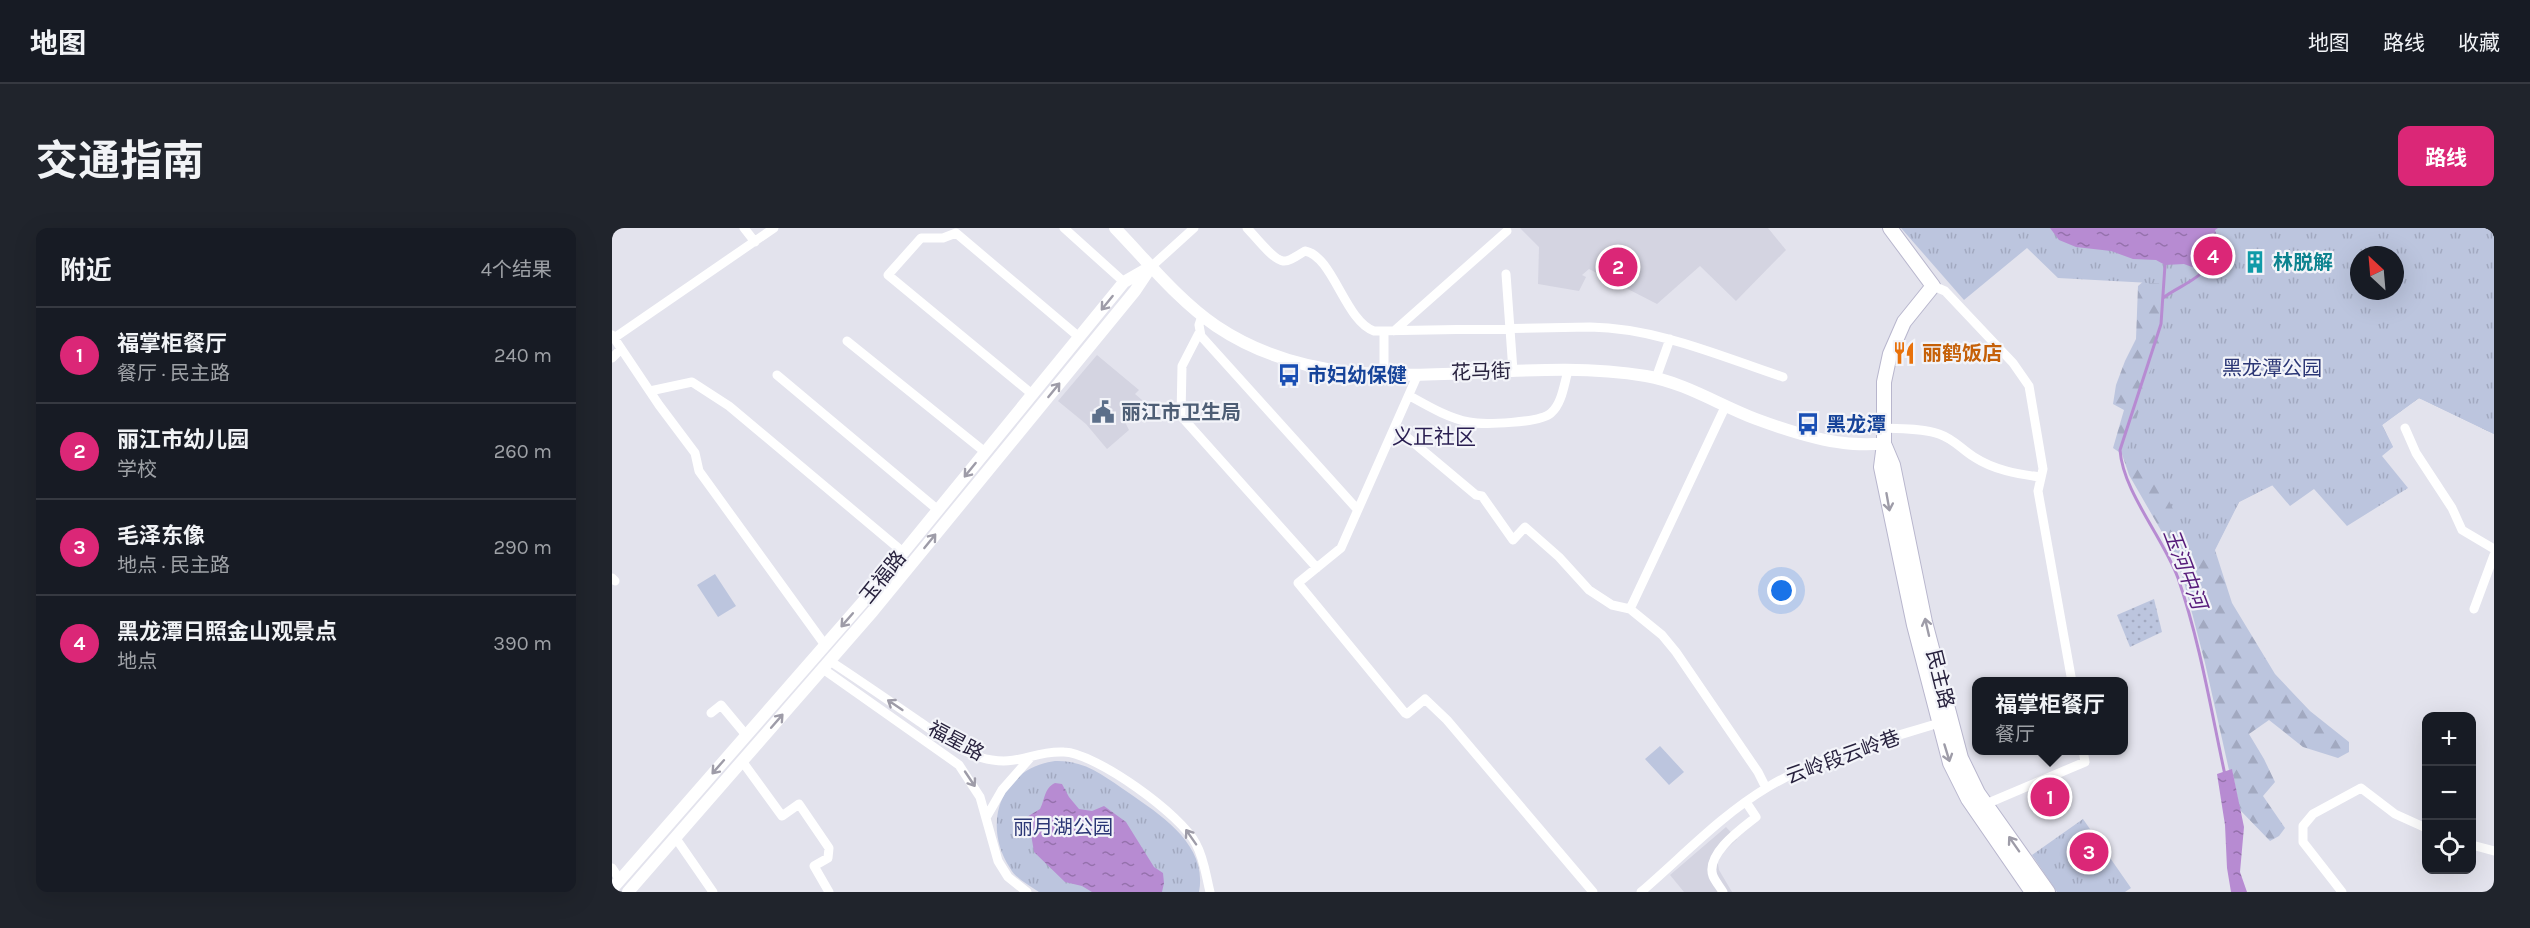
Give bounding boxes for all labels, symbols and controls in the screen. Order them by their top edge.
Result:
text: 地图 [30,27,86,60]
text: 地图 [2308,31,2350,55]
text: 路线 [2383,31,2425,55]
text: 收藏 [2458,31,2500,55]
button: 路线 [2398,126,2494,186]
text: 交通指南 [36,136,204,186]
pin: 4 [2194,234,2232,279]
pin: 2 [1598,244,1638,290]
north arrow [2350,246,2404,300]
building icon: 林脱解 [2242,249,2268,275]
place label: 林脱解 [2273,251,2333,274]
text: 附近 [60,255,112,286]
text: 4个结果 [481,258,552,281]
one-way arrow [1101,295,1114,311]
text: 福掌柜餐厅 [117,331,227,357]
restaurant icon: 丽鹤饭店 [1891,340,1917,366]
place label: 丽鹤饭店 [1922,342,2002,365]
text: 1 [76,344,83,367]
text: 240 m [494,344,552,367]
park label: 黑龙潭公园 [2222,357,2322,380]
street label: 花马街 [1451,359,1511,385]
text: 餐厅 · 民主路 [117,362,230,385]
bus stop icon: 市妇幼保健 [1276,362,1302,388]
place label: 市妇幼保健 [1307,364,1407,387]
one-way arrow [1047,382,1060,398]
public building icon: 丽江市卫生局 [1090,399,1116,425]
place label: 丽江市卫生局 [1121,401,1241,424]
bus stop icon: 黑龙潭 [1795,411,1821,437]
place label: 黑龙潭 [1826,413,1886,436]
district label: 义正社区 [1392,425,1476,449]
text: 丽江市幼儿园 [117,427,249,453]
text: 2 [73,440,86,463]
text: 260 m [494,440,552,463]
text: 学校 [117,458,157,481]
one-way arrow [964,462,977,478]
one-way arrow [1883,492,1894,511]
text: 毛泽东像 [117,523,205,549]
water label: 玉河中河 [2159,525,2213,616]
one-way arrow [924,533,937,549]
text: 3 [73,536,86,559]
text: 290 m [493,536,552,559]
street label: 玉福路 [855,546,911,608]
text: 地点 · 民主路 [117,554,230,577]
your location [1767,576,1796,605]
one-way arrow [840,612,853,628]
one-way arrow [1920,618,1932,637]
text: 黑龙潭日照金山观景点 [117,619,337,645]
text: 4 [74,632,85,655]
text: 390 m [493,632,552,655]
street label: 民主路 [1922,647,1958,711]
text: 地点 [117,650,157,673]
popup [1972,677,2128,755]
text: 福掌柜餐厅 [1995,692,2105,718]
one-way arrow [888,699,904,711]
map controls [2422,712,2476,874]
button: + [2422,712,2476,766]
one-way arrow [770,714,784,729]
street label: 福星路 [924,717,988,765]
text: 餐厅 [1995,723,2035,746]
street label: 云岭段云岭巷 [1783,726,1903,788]
one-way arrow [1942,743,1953,762]
one-way arrow [711,759,725,774]
button: − [2422,766,2476,820]
one-way arrow [964,770,976,786]
pin: 1 [2030,774,2070,820]
park label: 丽月湖公园 [1013,816,1113,839]
button: locate [2422,820,2476,874]
one-way arrow [1185,830,1197,846]
pin: 3 [2070,830,2108,874]
one-way arrow [2008,836,2020,853]

